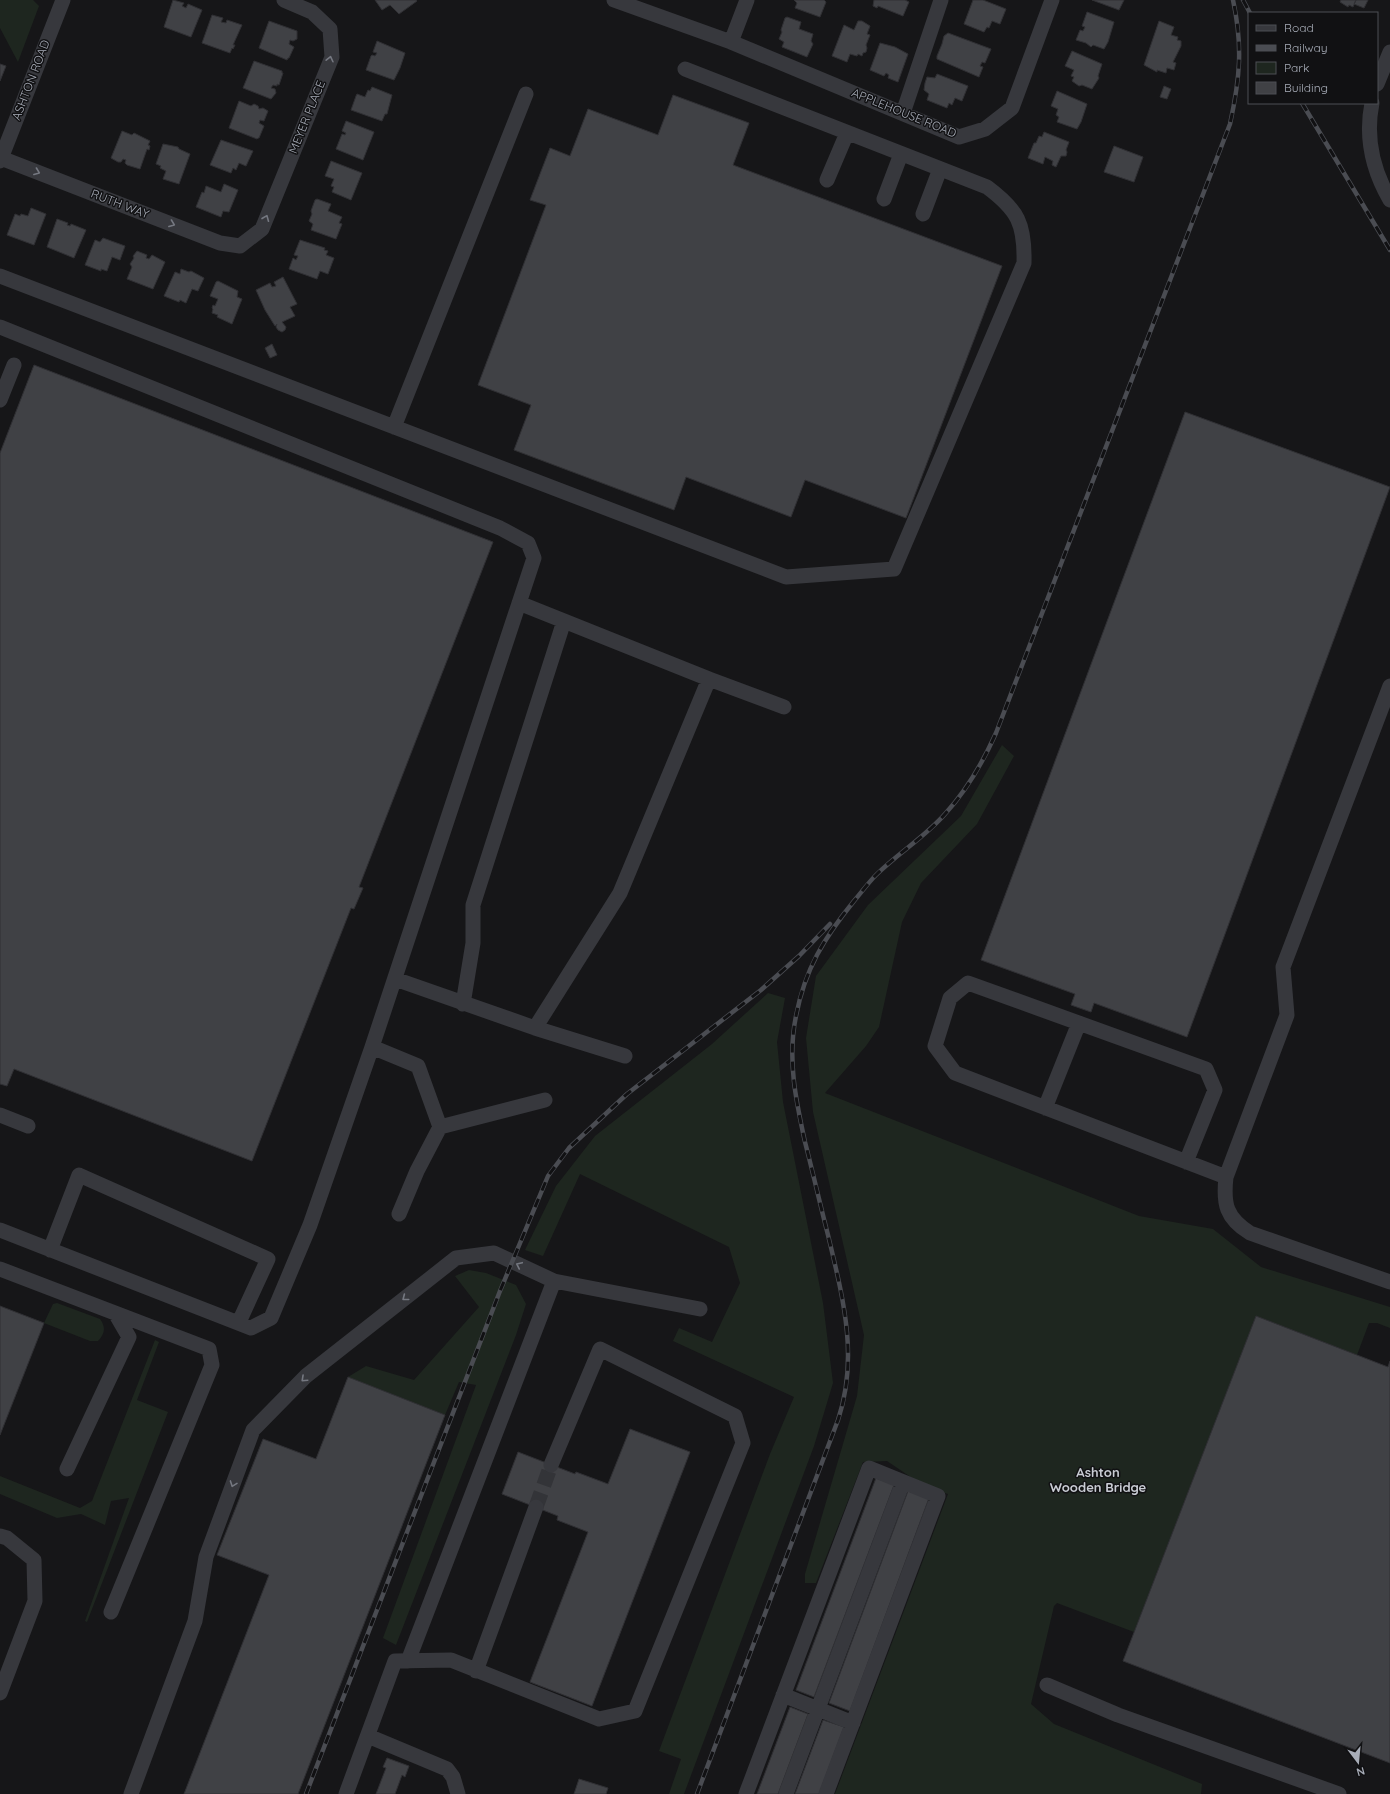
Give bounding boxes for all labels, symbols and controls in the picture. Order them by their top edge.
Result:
legend [1248,12,1378,104]
text: Road [1284,20,1314,35]
street label: ASHTON ROAD [8,37,53,122]
text: Railway [1284,40,1328,55]
one-way arrow [325,55,333,62]
text: Park [1284,60,1309,75]
street label: MEYER PLACE [285,78,328,156]
text: Building [1284,80,1328,95]
street label: APPLEHOUSE ROAD [850,85,959,141]
one-way arrow [34,168,41,176]
street label: RUTH WAY [89,186,152,222]
one-way arrow [262,215,270,222]
one-way arrow [168,220,175,228]
one-way arrow [515,1262,523,1270]
one-way arrow [403,1293,410,1300]
one-way arrow [301,1374,309,1382]
district label: Ashton Wooden Bridge [1050,1464,1147,1495]
one-way arrow [229,1480,237,1487]
north arrow [1338,1742,1378,1782]
text: N [1355,1764,1367,1779]

